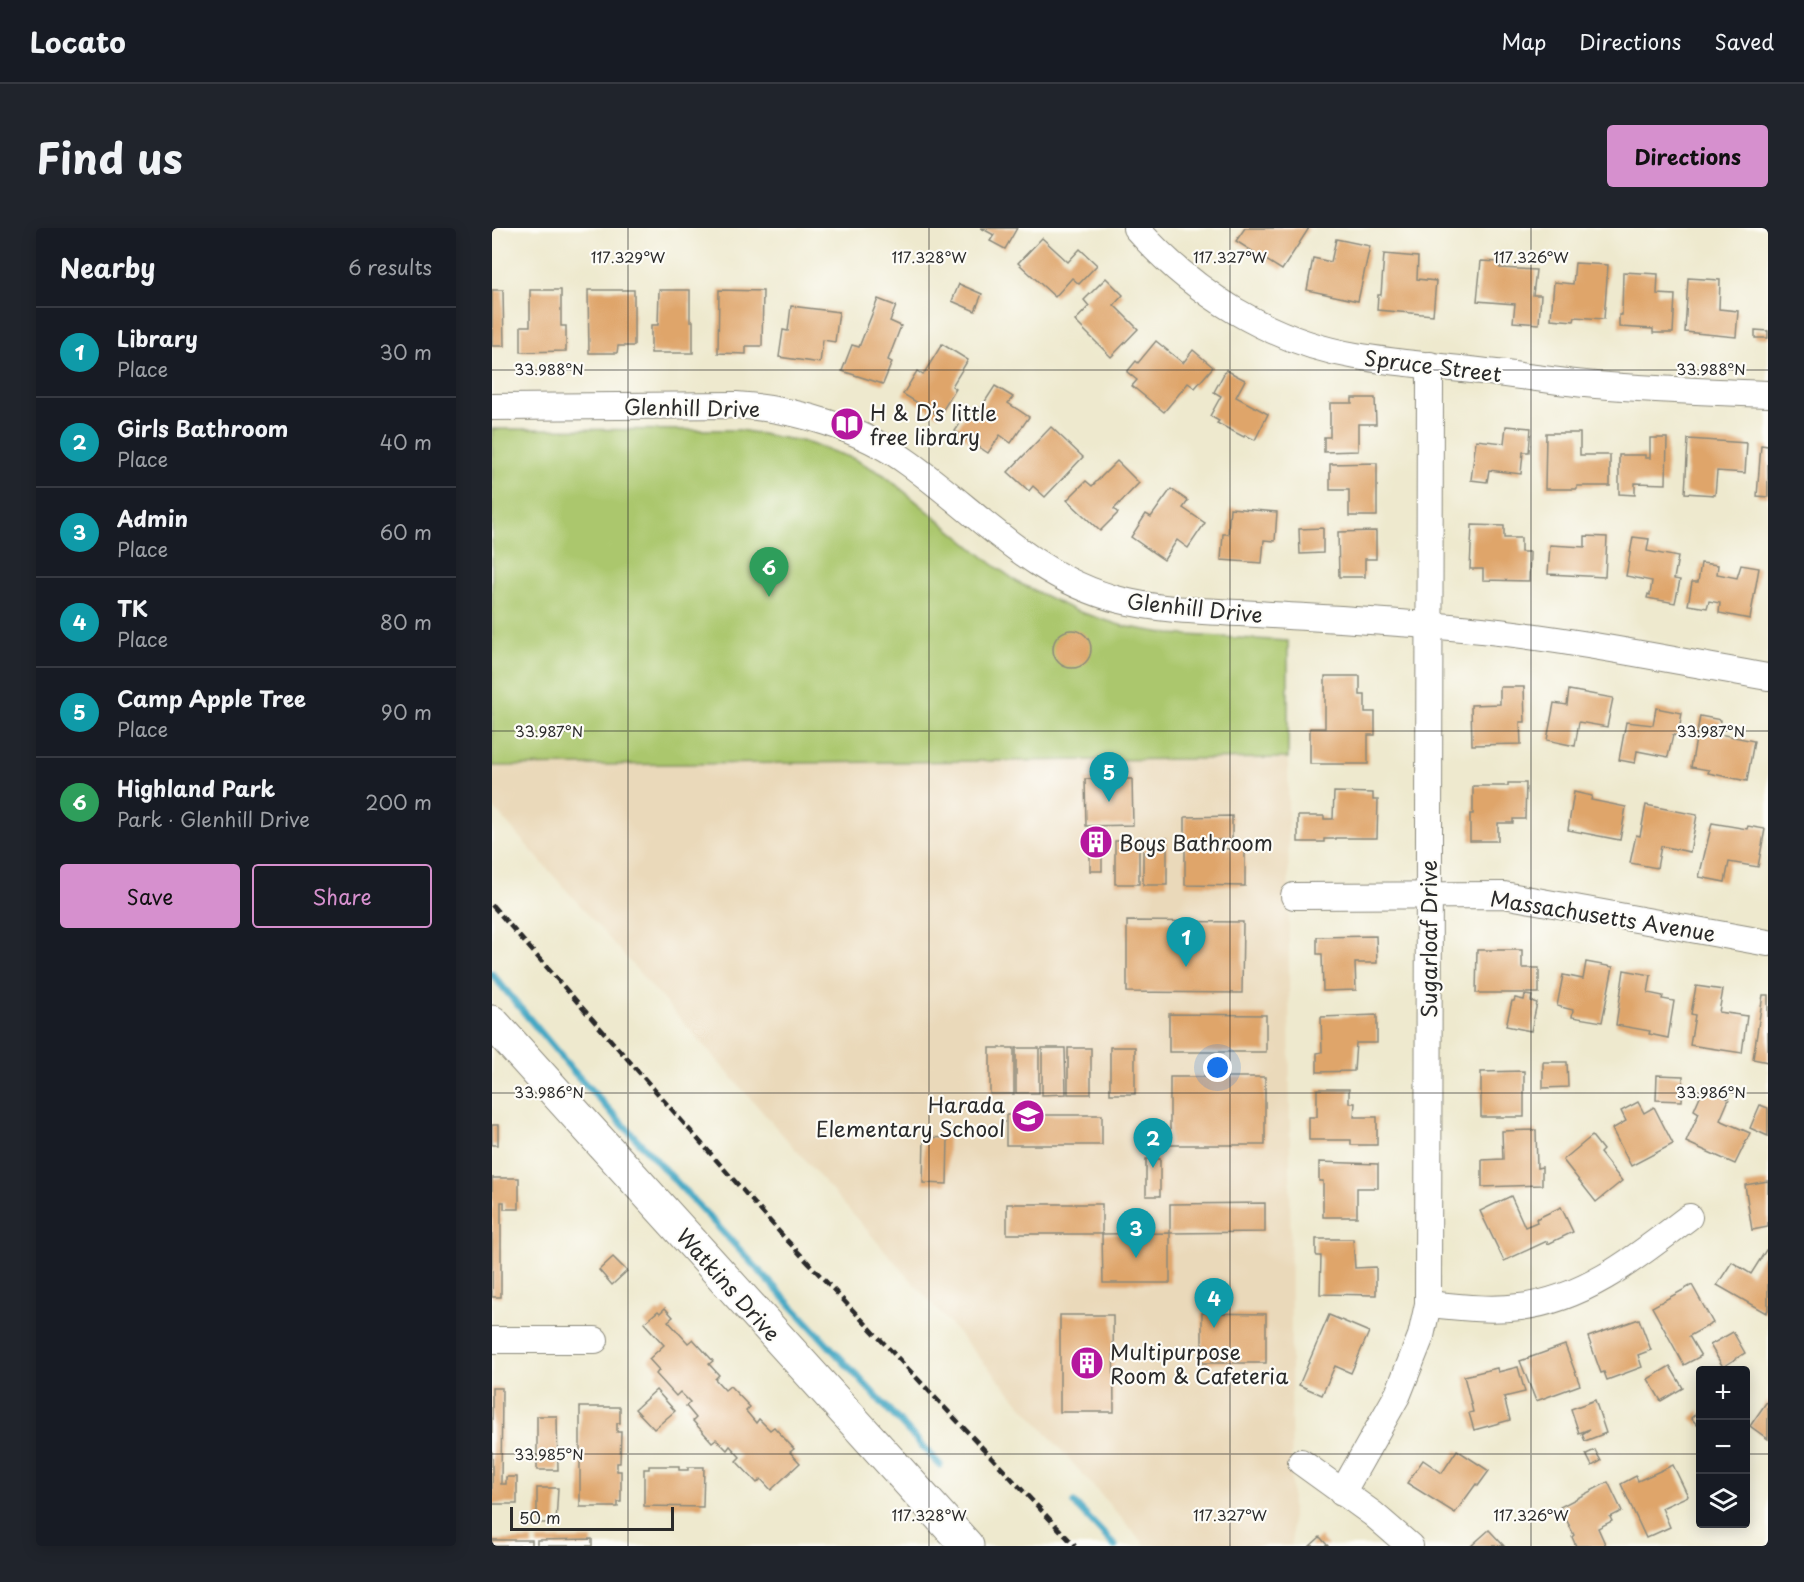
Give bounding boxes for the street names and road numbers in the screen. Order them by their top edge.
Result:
street label: Spruce Street [1362,341,1504,389]
street label: Glenhill Drive [624,390,760,424]
street label: Glenhill Drive [1126,584,1264,630]
street label: Sugarloaf Drive [1412,860,1444,1018]
street label: Massachusetts Avenue [1488,881,1718,949]
street label: Watkins Drive [669,1220,789,1348]

